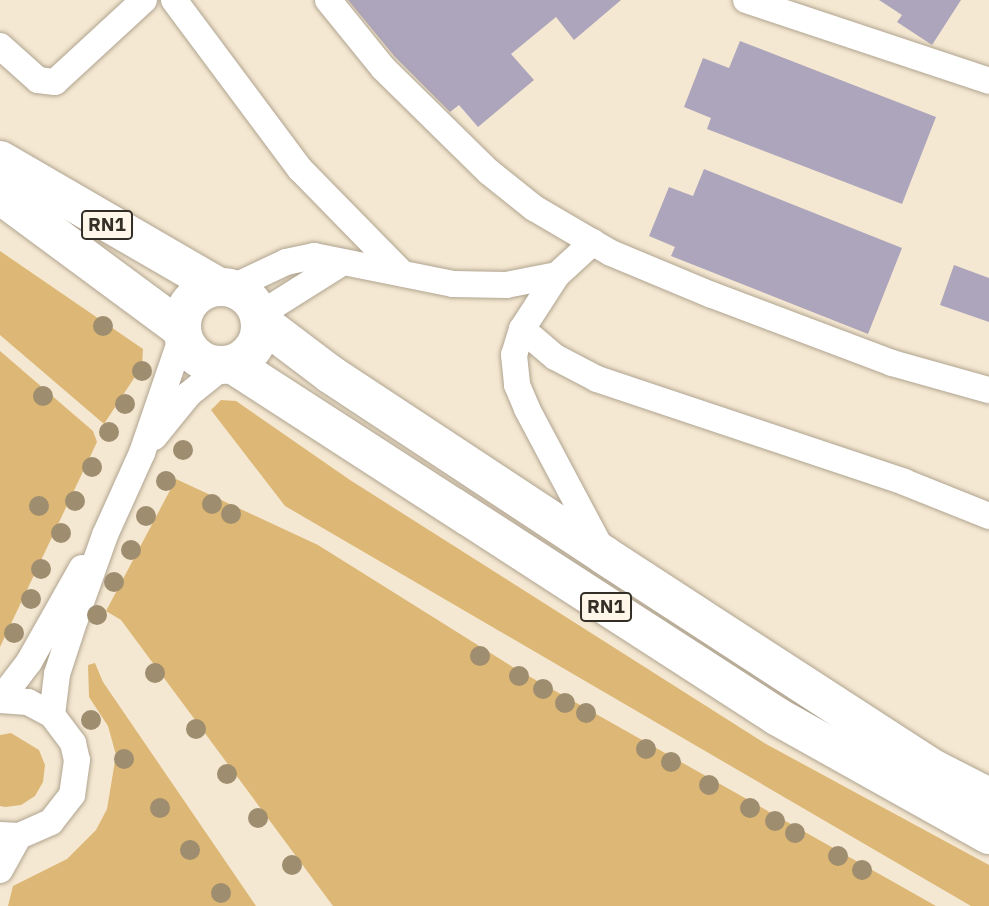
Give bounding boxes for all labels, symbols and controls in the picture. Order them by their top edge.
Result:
road number: RN1 [81,210,133,241]
road number: RN1 [580,592,632,622]

